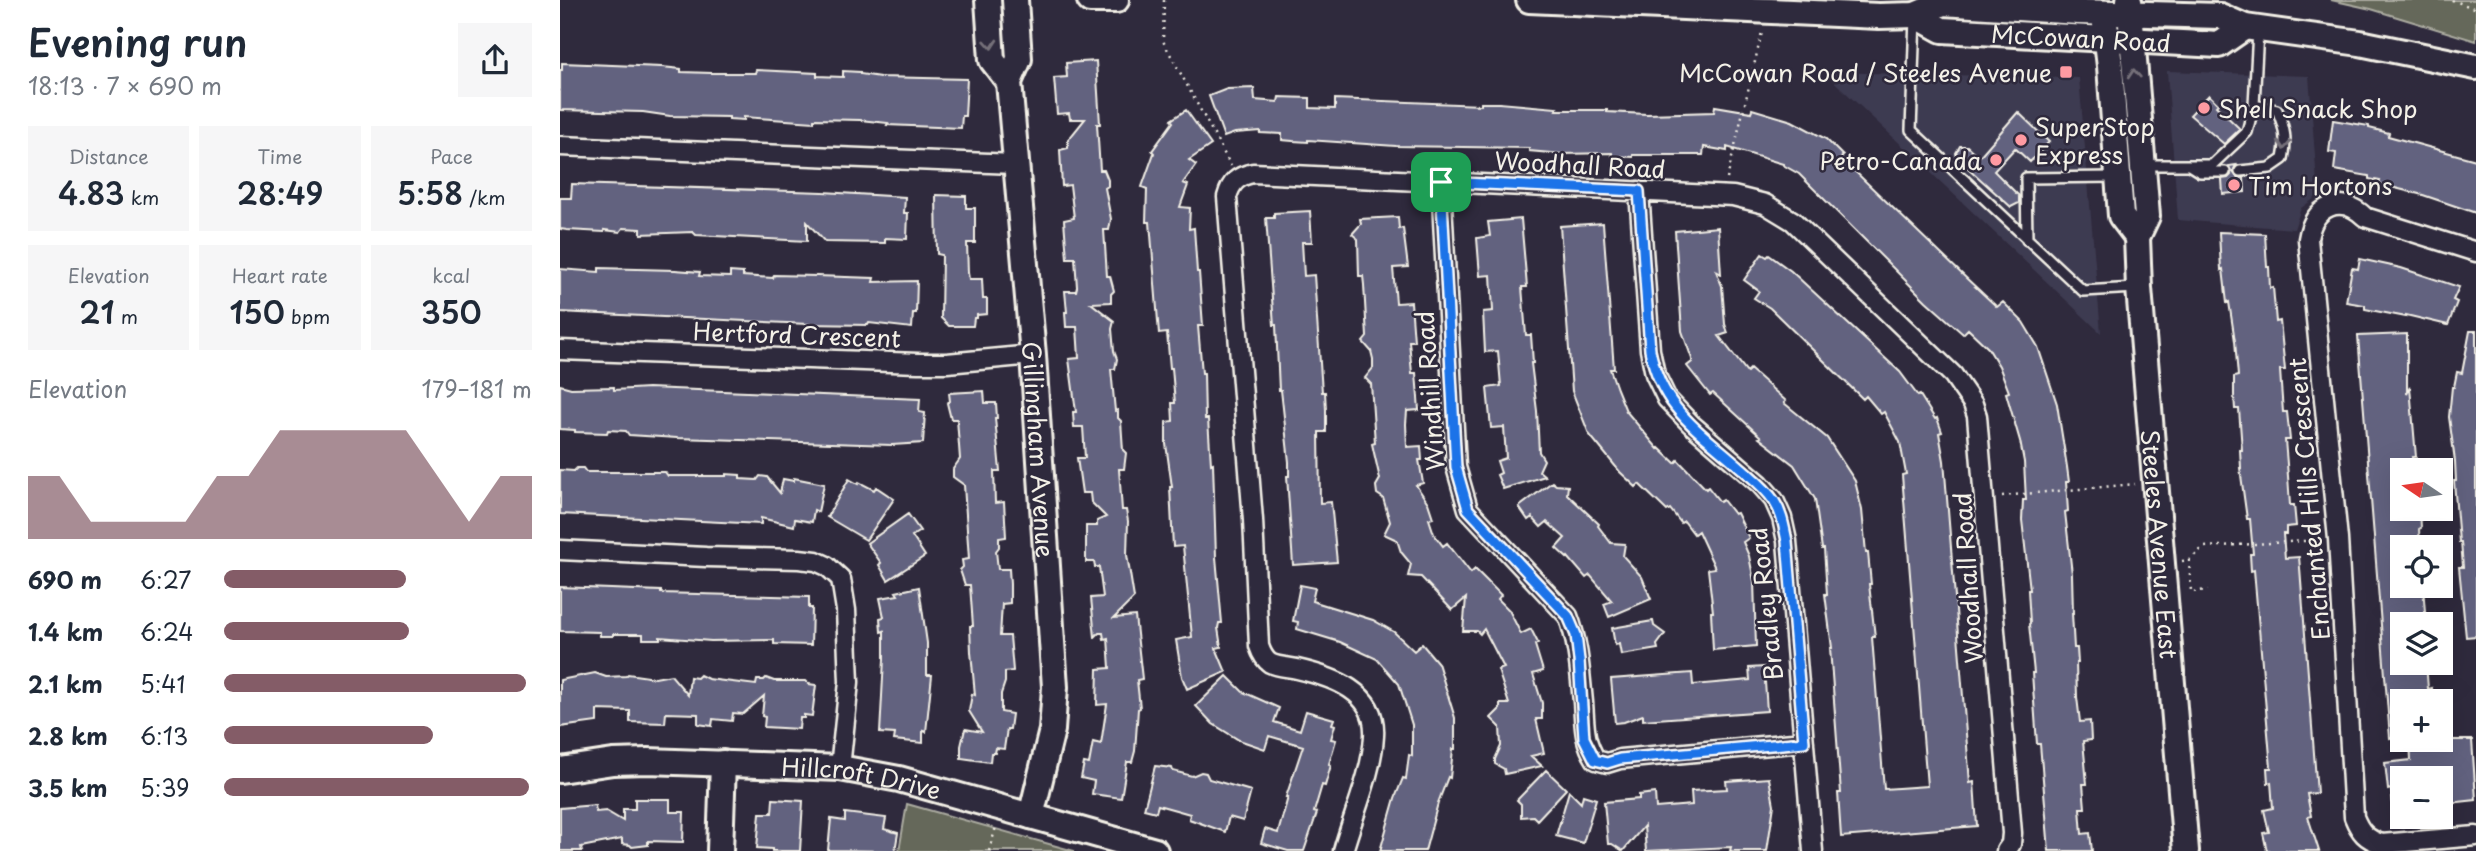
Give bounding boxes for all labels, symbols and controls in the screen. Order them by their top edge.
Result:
text: Evening run [28,13,247,70]
street label: McCowan Road [1990,15,2172,60]
button: share [458,23,532,97]
one-way arrow [983,39,998,50]
place label: McCowan Road / Steeles Avenue [1679,54,2052,90]
marker: McCowan Road / Steeles Avenue [2058,64,2074,80]
text: 18:13 · 7 × 690 m [28,68,222,103]
one-way arrow [2127,69,2142,80]
place label: Shell Snack Shop [2218,90,2417,126]
marker: Shell Snack Shop [2196,100,2212,116]
place label: SuperStop Express [2035,108,2155,172]
marker: SuperStop Express [2013,132,2029,148]
one-way arrow [2277,140,2292,151]
text: Distance [69,142,149,170]
text: Time [258,142,302,170]
text: Pace [430,142,473,170]
street label: Woodhall Road [1493,142,1667,186]
place label: Petro-Canada [1820,142,1982,178]
pin [1411,152,1471,212]
marker: Petro-Canada [1988,152,2004,168]
icon: arrive [1422,163,1460,201]
place label: Tim Hortons [2248,167,2393,203]
text: 4.83 [58,170,125,215]
text: 28:49 [237,170,323,215]
text: 5:58 [397,170,463,215]
marker: Tim Hortons [2226,177,2242,193]
text: km [125,183,159,211]
text: /km [463,183,506,211]
text: Elevation [68,261,150,289]
text: Heart rate [232,261,328,289]
text: kcal [432,261,470,289]
text: 21 [79,289,115,334]
text: 150 [230,289,285,334]
text: 350 [421,289,482,334]
text: m [115,302,138,330]
text: bpm [285,302,330,330]
street label: Windhill Road [1405,310,1453,472]
street label: Hertford Crescent [692,312,902,356]
street label: Gillingham Avenue [1014,340,1064,559]
street label: Enchanted Hills Crescent [2278,356,2338,642]
text: Elevation [28,371,127,406]
text: 179–181 m [422,371,532,406]
street label: Steeles Avenue East [2133,428,2188,660]
north arrow [2390,458,2454,522]
map controls [2390,458,2453,829]
street label: Woodhall Road [1943,491,1991,665]
street label: Bradley Road [1739,526,1791,682]
button: locate [2390,535,2453,598]
text: 690 m [28,562,102,597]
text: 6:27 [140,562,191,597]
button: layers [2390,612,2453,675]
text: 1.4 km [28,614,103,649]
text: 6:24 [140,614,194,649]
text: 2.1 km [28,666,103,701]
text: 5:41 [140,666,186,701]
button: + [2390,689,2453,752]
text: 2.8 km [28,718,108,753]
text: 6:13 [140,718,188,753]
street label: Hillcroft Drive [781,748,945,808]
button: − [2390,766,2453,829]
text: 3.5 km [28,770,108,805]
text: 5:39 [140,770,190,805]

